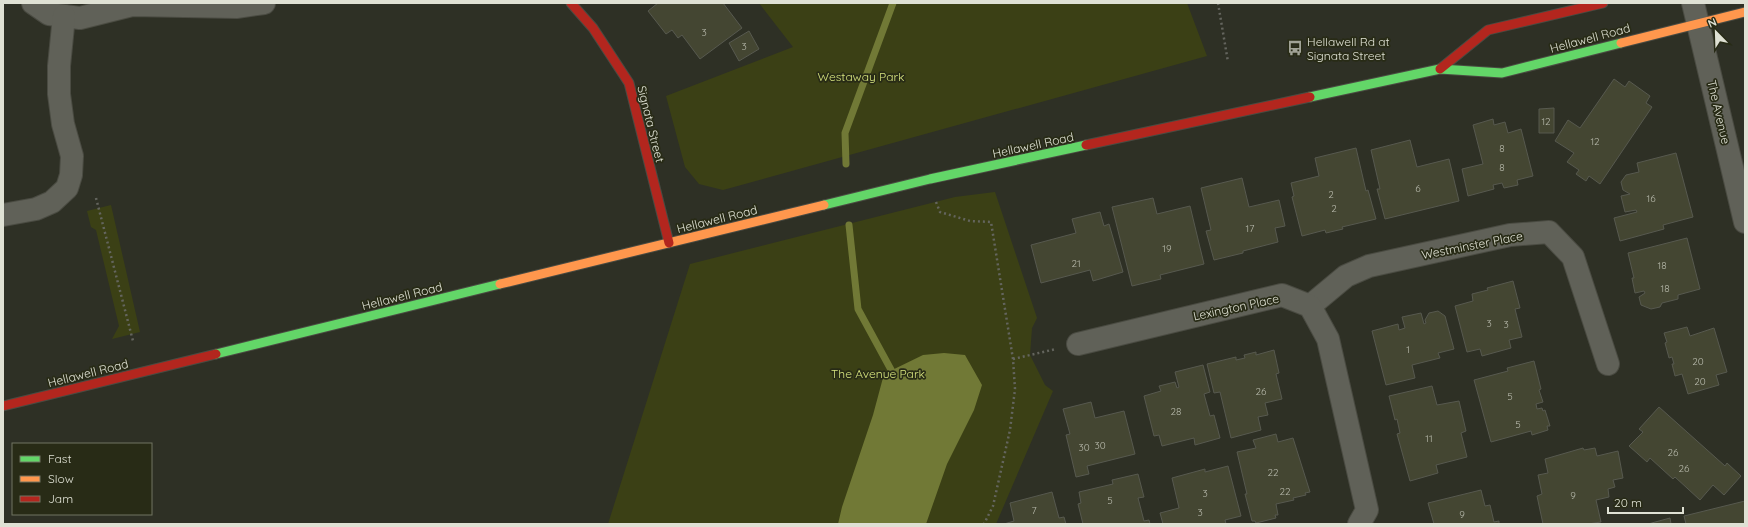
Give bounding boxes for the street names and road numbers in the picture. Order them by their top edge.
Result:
street label: Hellawell Road [1548,20,1632,56]
street label: The Avenue [1704,79,1734,146]
street label: Signata Street [634,84,668,164]
street label: Hellawell Road [991,129,1075,161]
street label: Hellawell Road [675,202,759,236]
street label: Westminster Place [1420,228,1524,262]
street label: Hellawell Road [360,279,444,313]
street label: Lexington Place [1192,291,1281,323]
street label: Hellawell Road [46,356,130,390]

